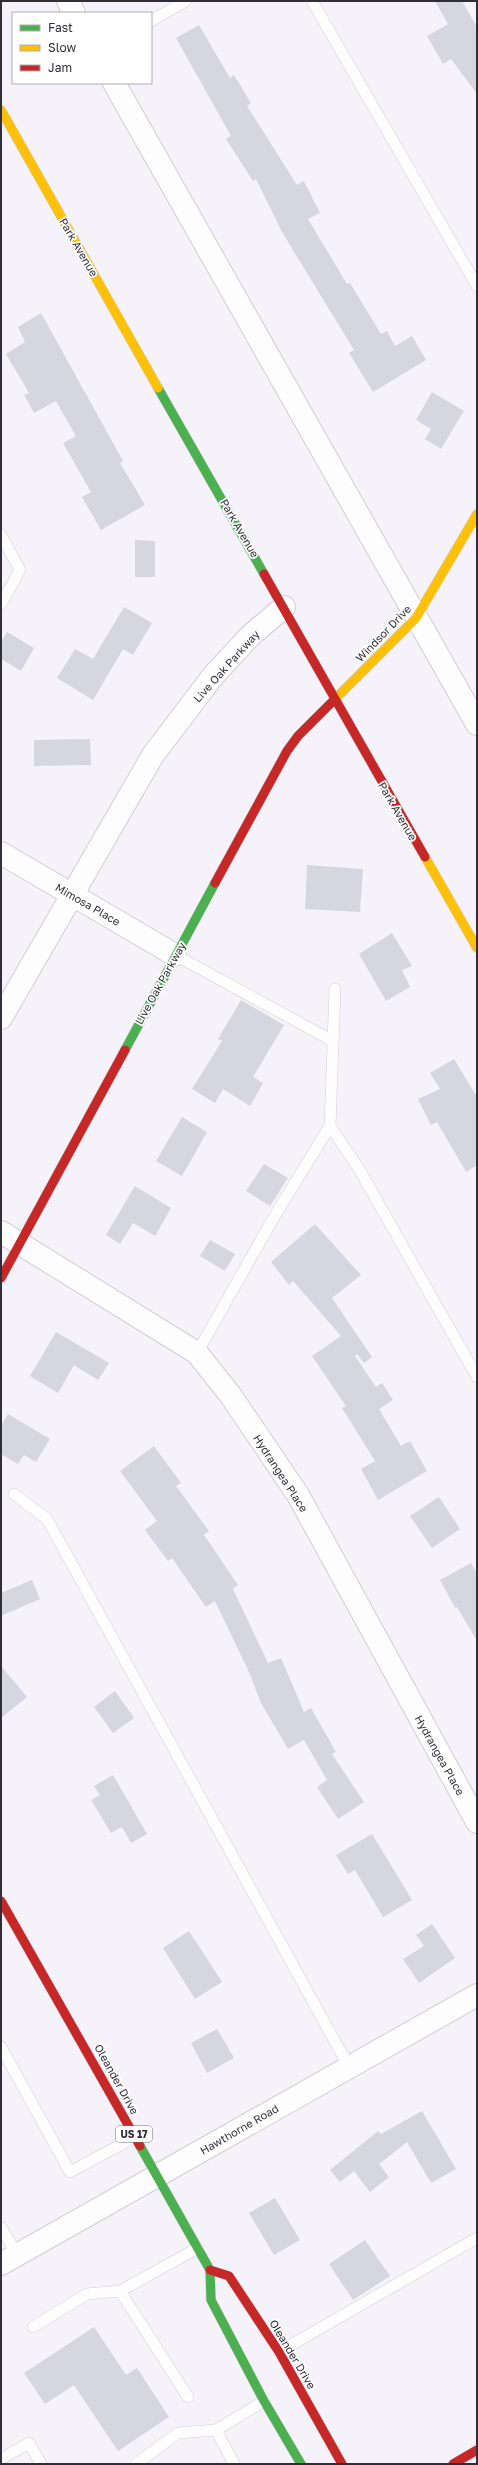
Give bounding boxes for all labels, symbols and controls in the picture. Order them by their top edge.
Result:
legend [12,12,152,84]
text: Fast [48,20,73,35]
text: Slow [48,40,76,55]
text: Jam [48,60,72,75]
street label: Park Avenue [57,215,101,279]
street label: Park Avenue [218,496,262,560]
street label: Windsor Drive [353,602,413,664]
street label: Live Oak Parkway [190,627,262,705]
street label: Park Avenue [376,779,420,843]
street label: Mimosa Place [53,880,123,928]
street label: Live Oak Parkway [132,939,188,1027]
street label: Hydrangea Place [251,1432,311,1514]
street label: Hydrangea Place [413,1713,467,1797]
street label: Oleander Drive [92,2042,142,2116]
street label: Hawthorne Road [197,2101,281,2157]
road number: US 17 [116,2126,152,2142]
street label: Oleander Drive [267,2317,319,2391]

